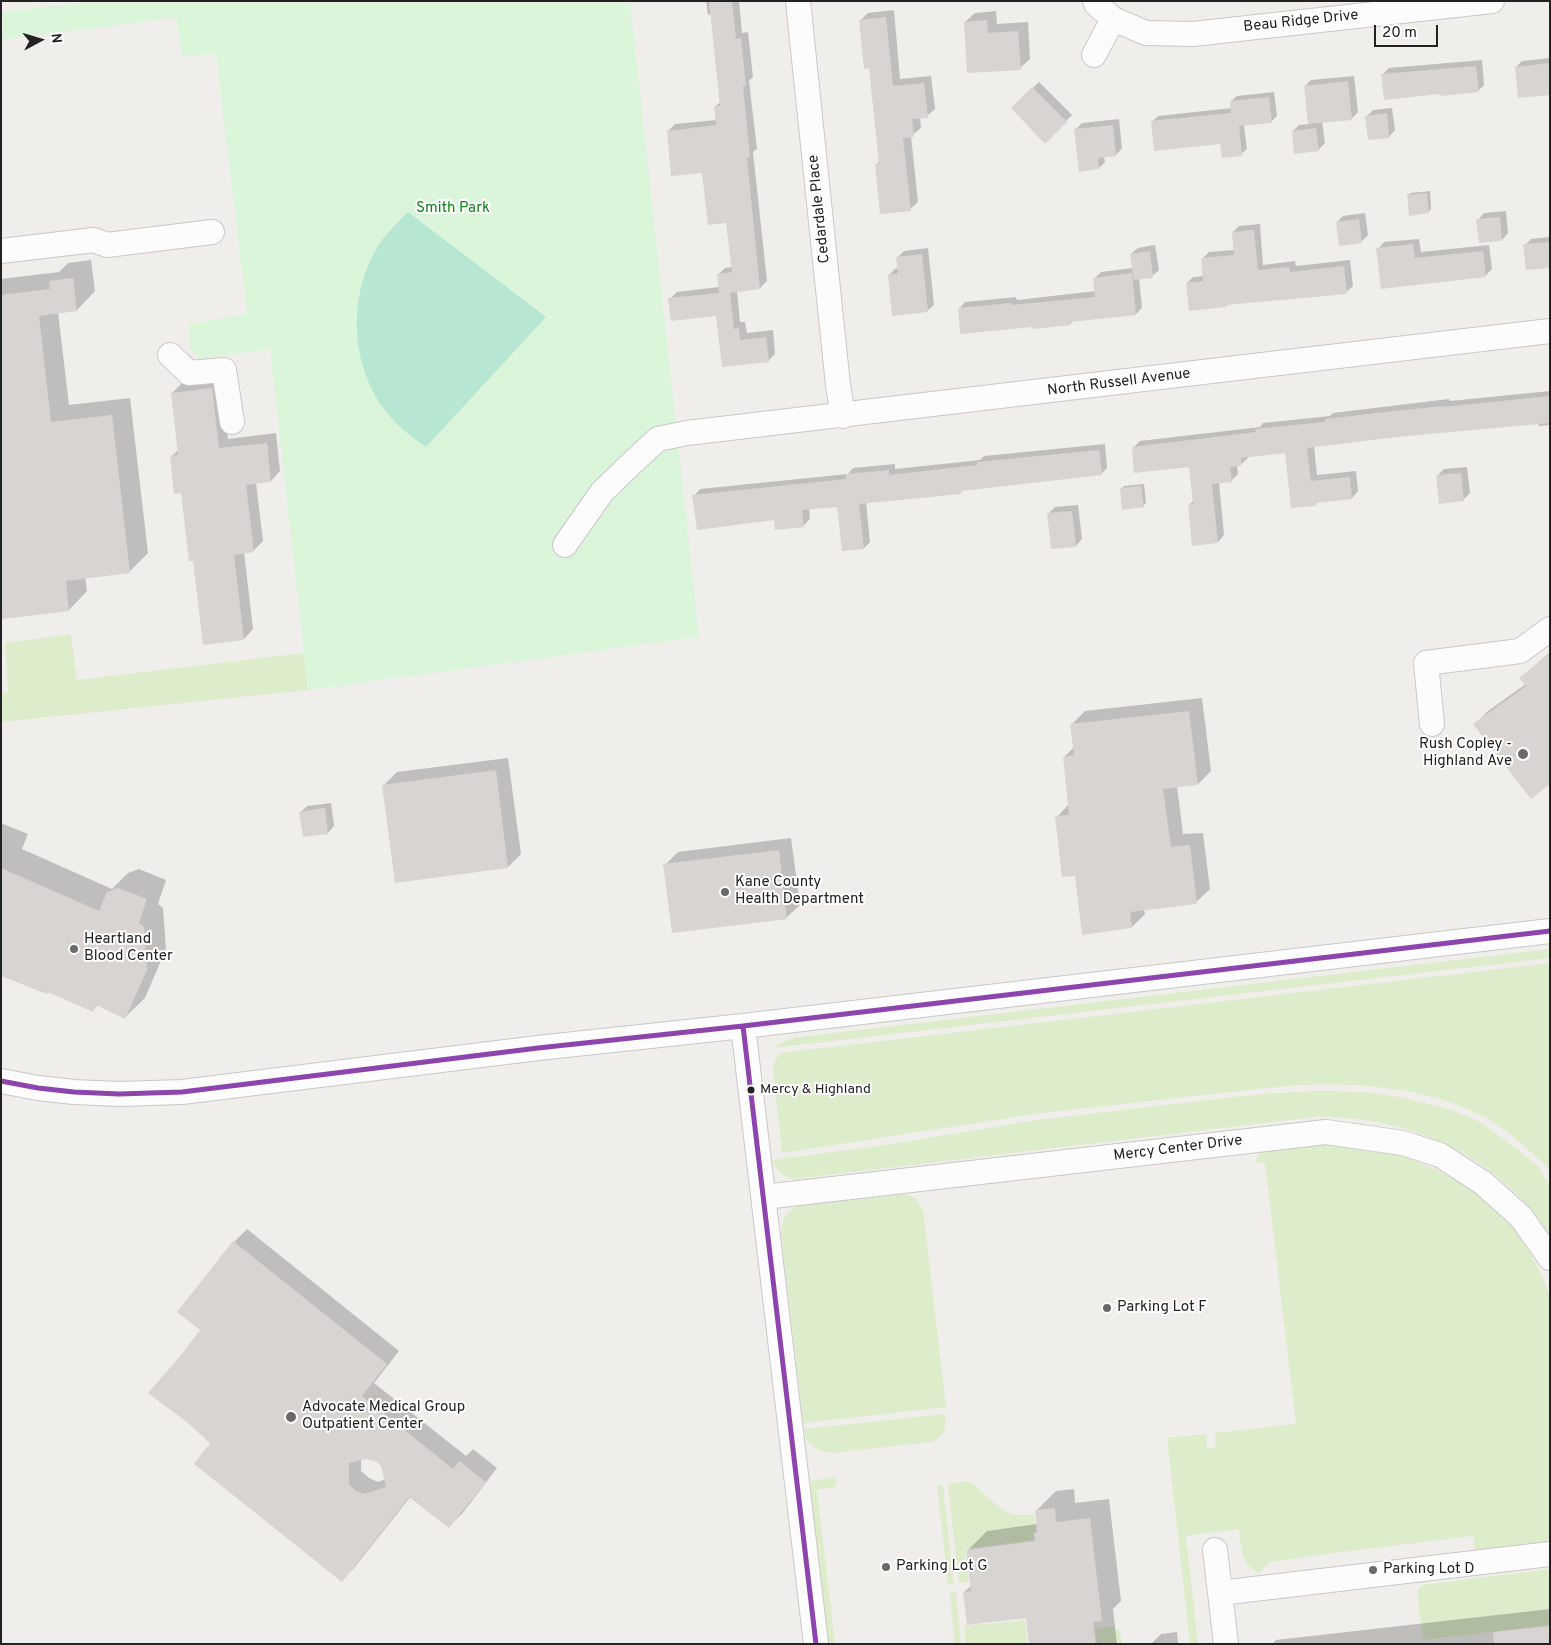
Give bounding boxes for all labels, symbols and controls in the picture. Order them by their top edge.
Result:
street label: Beau Ridge Drive [1243,7,1359,37]
north arrow [15,15,65,65]
scale bar [1376,15,1440,47]
text: 20 m [1382,24,1417,43]
text: N [46,32,64,44]
street label: Cedardale Place [805,154,835,264]
park label: Smith Park [416,200,490,218]
street label: North Russell Avenue [1046,365,1192,401]
place label: Rush Copley - Highland Ave [1419,736,1512,771]
marker: Rush Copley - Highland Ave [1516,747,1530,761]
place label: Kane County Health Department [735,874,864,909]
marker: Kane County Health Department [719,886,731,898]
place label: Heartland Blood Center [84,931,173,966]
marker: Heartland Blood Center [68,943,80,955]
place label: Mercy & Highland [760,1082,871,1098]
marker: Mercy & Highland [746,1085,756,1095]
street label: Mercy Center Drive [1113,1132,1243,1166]
place label: Parking Lot F [1117,1299,1207,1317]
marker: Parking Lot F [1101,1302,1113,1314]
place label: Advocate Medical Group Outpatient Center [302,1399,465,1434]
marker: Advocate Medical Group Outpatient Center [284,1410,298,1424]
place label: Parking Lot G [896,1558,988,1576]
marker: Parking Lot G [880,1561,892,1573]
place label: Parking Lot D [1383,1561,1474,1579]
marker: Parking Lot D [1367,1564,1379,1576]

